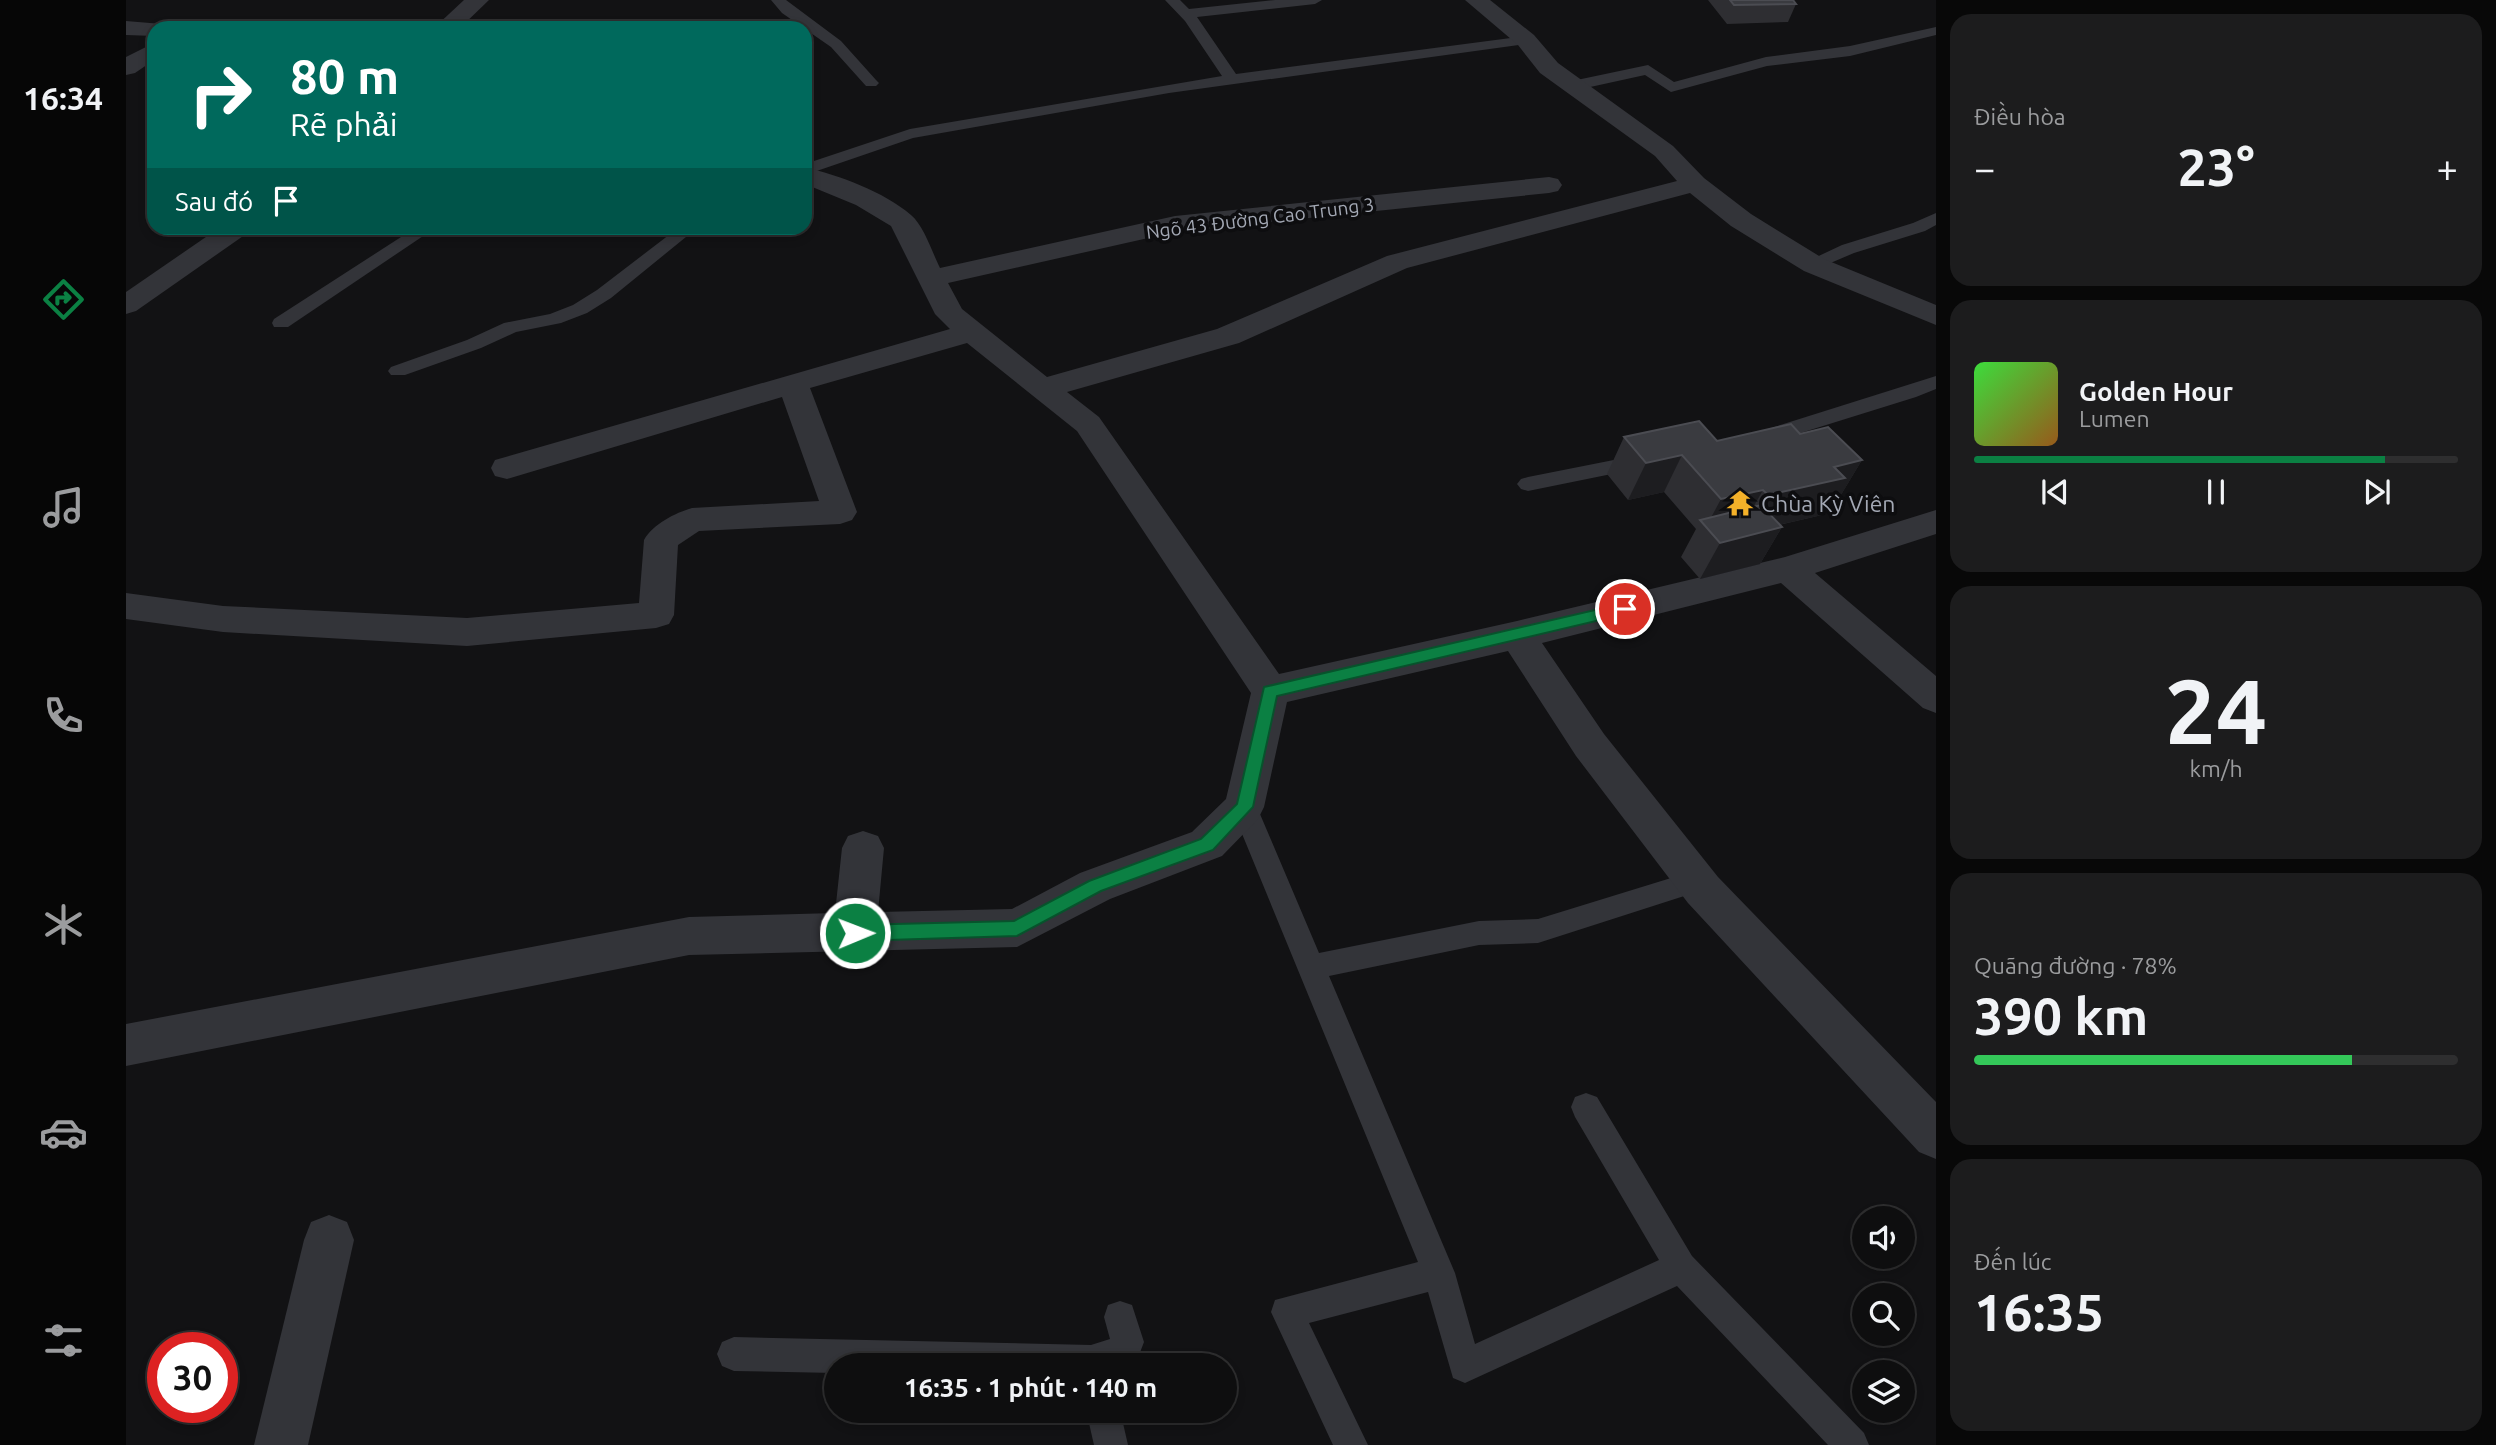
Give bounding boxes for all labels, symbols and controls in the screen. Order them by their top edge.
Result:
text: 80 m [290,48,399,103]
icon: right [175,49,266,140]
text: 16:34 [23,80,103,116]
text: Điều hòa [1974,104,2066,129]
text: Rẽ phải [290,106,397,142]
text: 23° [2177,138,2255,196]
text: − [1974,147,1995,189]
text: + [2437,147,2458,189]
icon: arrive [267,182,305,220]
text: Sau đó [175,187,253,216]
street label: Ngõ 43 Đường Cao Trung 3 [1145,193,1375,243]
icon: directions [39,275,88,324]
text: Golden Hour [2079,377,2233,406]
text: Lumen [2079,406,2150,431]
icon: previous [2036,473,2074,511]
icon: pause [2197,473,2235,511]
icon: next [2358,473,2396,511]
icon: music [39,483,88,532]
temple icon: Chùa Kỳ Viên [1725,488,1755,518]
place label: Chùa Kỳ Viên [1761,491,1895,516]
pin [1595,579,1655,639]
icon: arrive [1606,590,1644,628]
text: 24 [2165,659,2267,761]
icon: phone [39,691,88,740]
text: km/h [2189,756,2243,781]
position arrow [818,896,892,970]
icon: climate [39,900,88,949]
text: Quãng đường · 78% [1974,953,2177,978]
text: 390 km [1974,987,2148,1045]
icon: car [39,1108,88,1157]
map controls [1852,1206,1915,1423]
button: sound [1852,1206,1915,1269]
text: Đến lúc [1974,1249,2052,1274]
button: search [1852,1283,1915,1346]
text: 16:35 [1974,1283,2104,1341]
icon: filters [39,1316,88,1365]
speed limit sign: 30 [147,1332,238,1423]
button: layers [1852,1360,1915,1423]
text: 16:35 · 1 phút · 140 m [904,1373,1157,1402]

